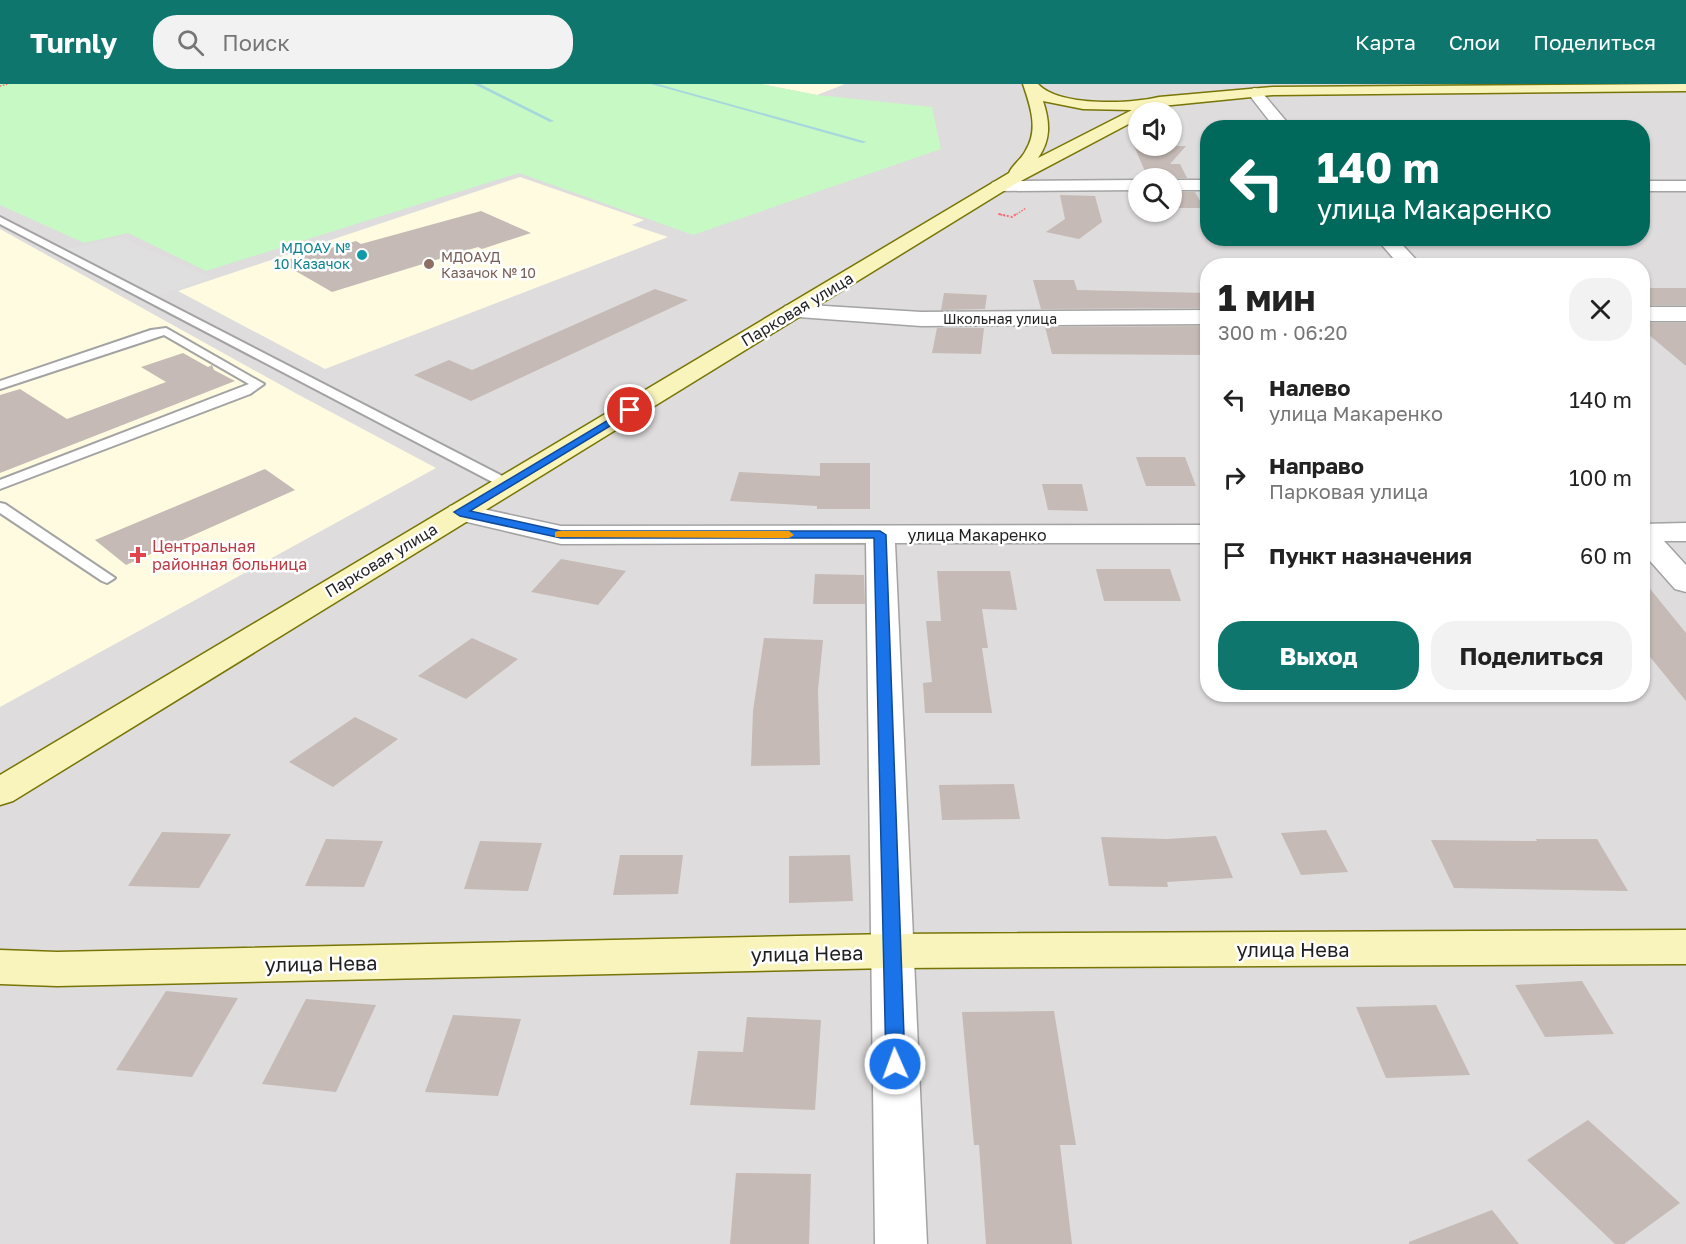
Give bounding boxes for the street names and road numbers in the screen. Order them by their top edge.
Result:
street label: Парковая улица [737,268,857,350]
street label: Школьная улица [943,310,1057,327]
street label: Парковая улица [321,519,441,601]
street label: улица Макаренко [907,525,1047,545]
street label: улица Нева [1237,937,1350,961]
street label: улица Нева [750,940,864,966]
street label: улица Нева [264,950,378,976]

